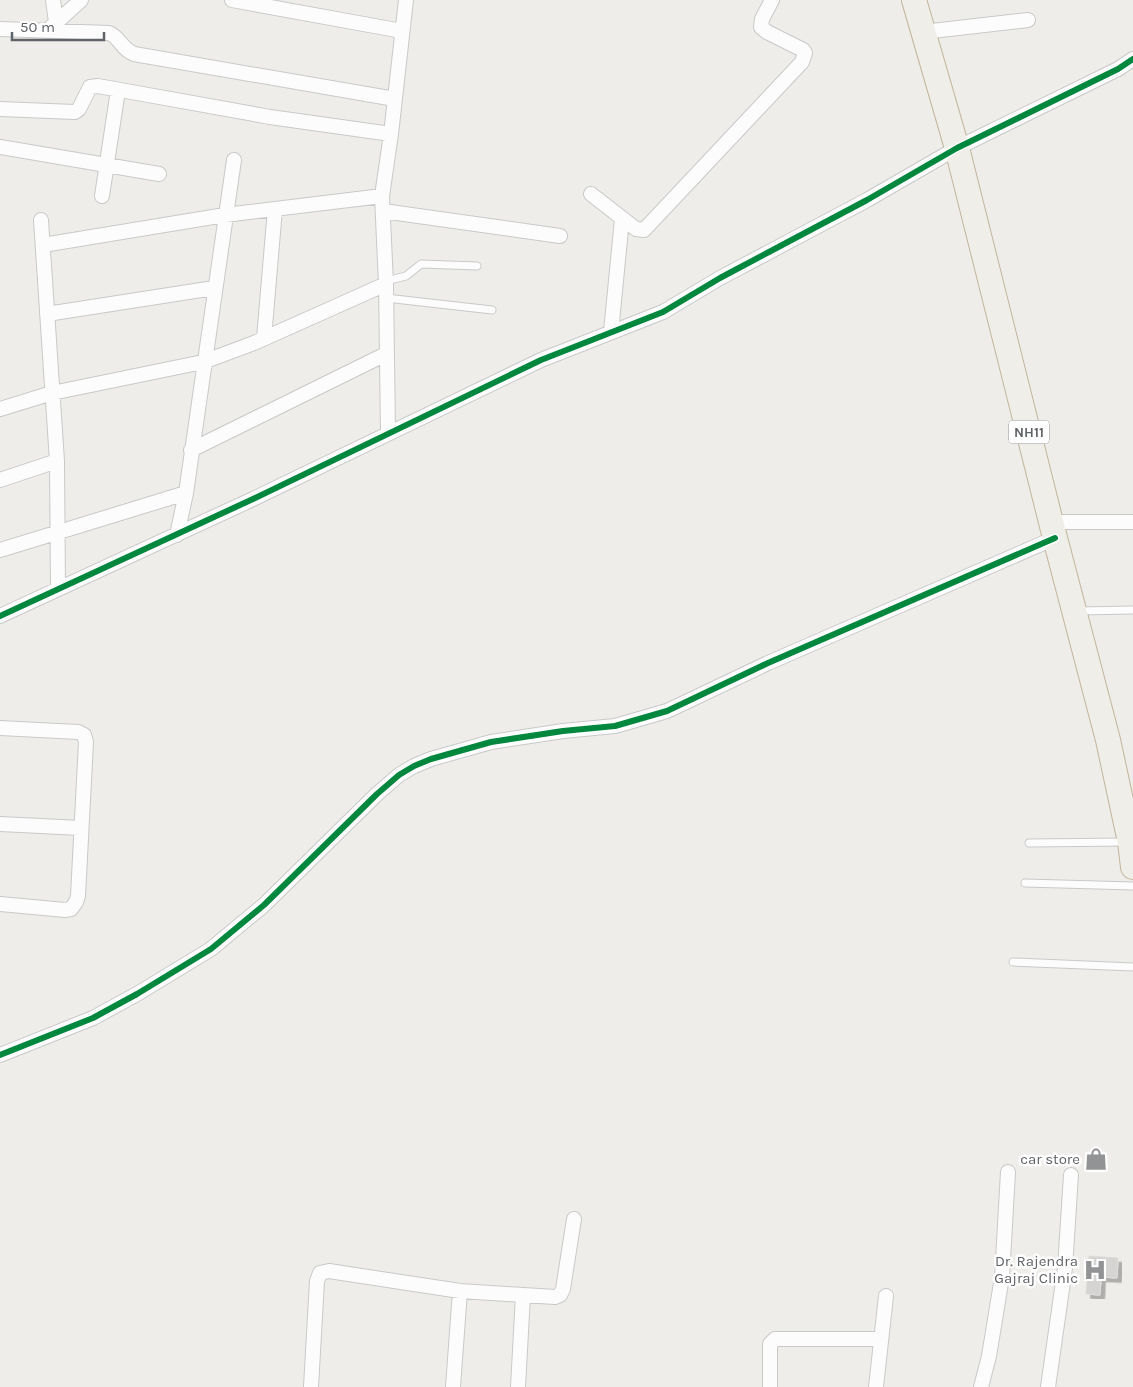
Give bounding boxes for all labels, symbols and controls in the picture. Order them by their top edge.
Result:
scale bar [12,10,105,42]
text: 50 m [20,18,55,36]
road number: NH11 [1009,421,1049,444]
shop icon: car store [1083,1146,1109,1172]
place label: car store [1020,1150,1080,1168]
place label: Dr. Rajendra Gajraj Clinic [994,1252,1078,1287]
hospital icon: Dr. Rajendra Gajraj Clinic [1082,1257,1108,1283]

